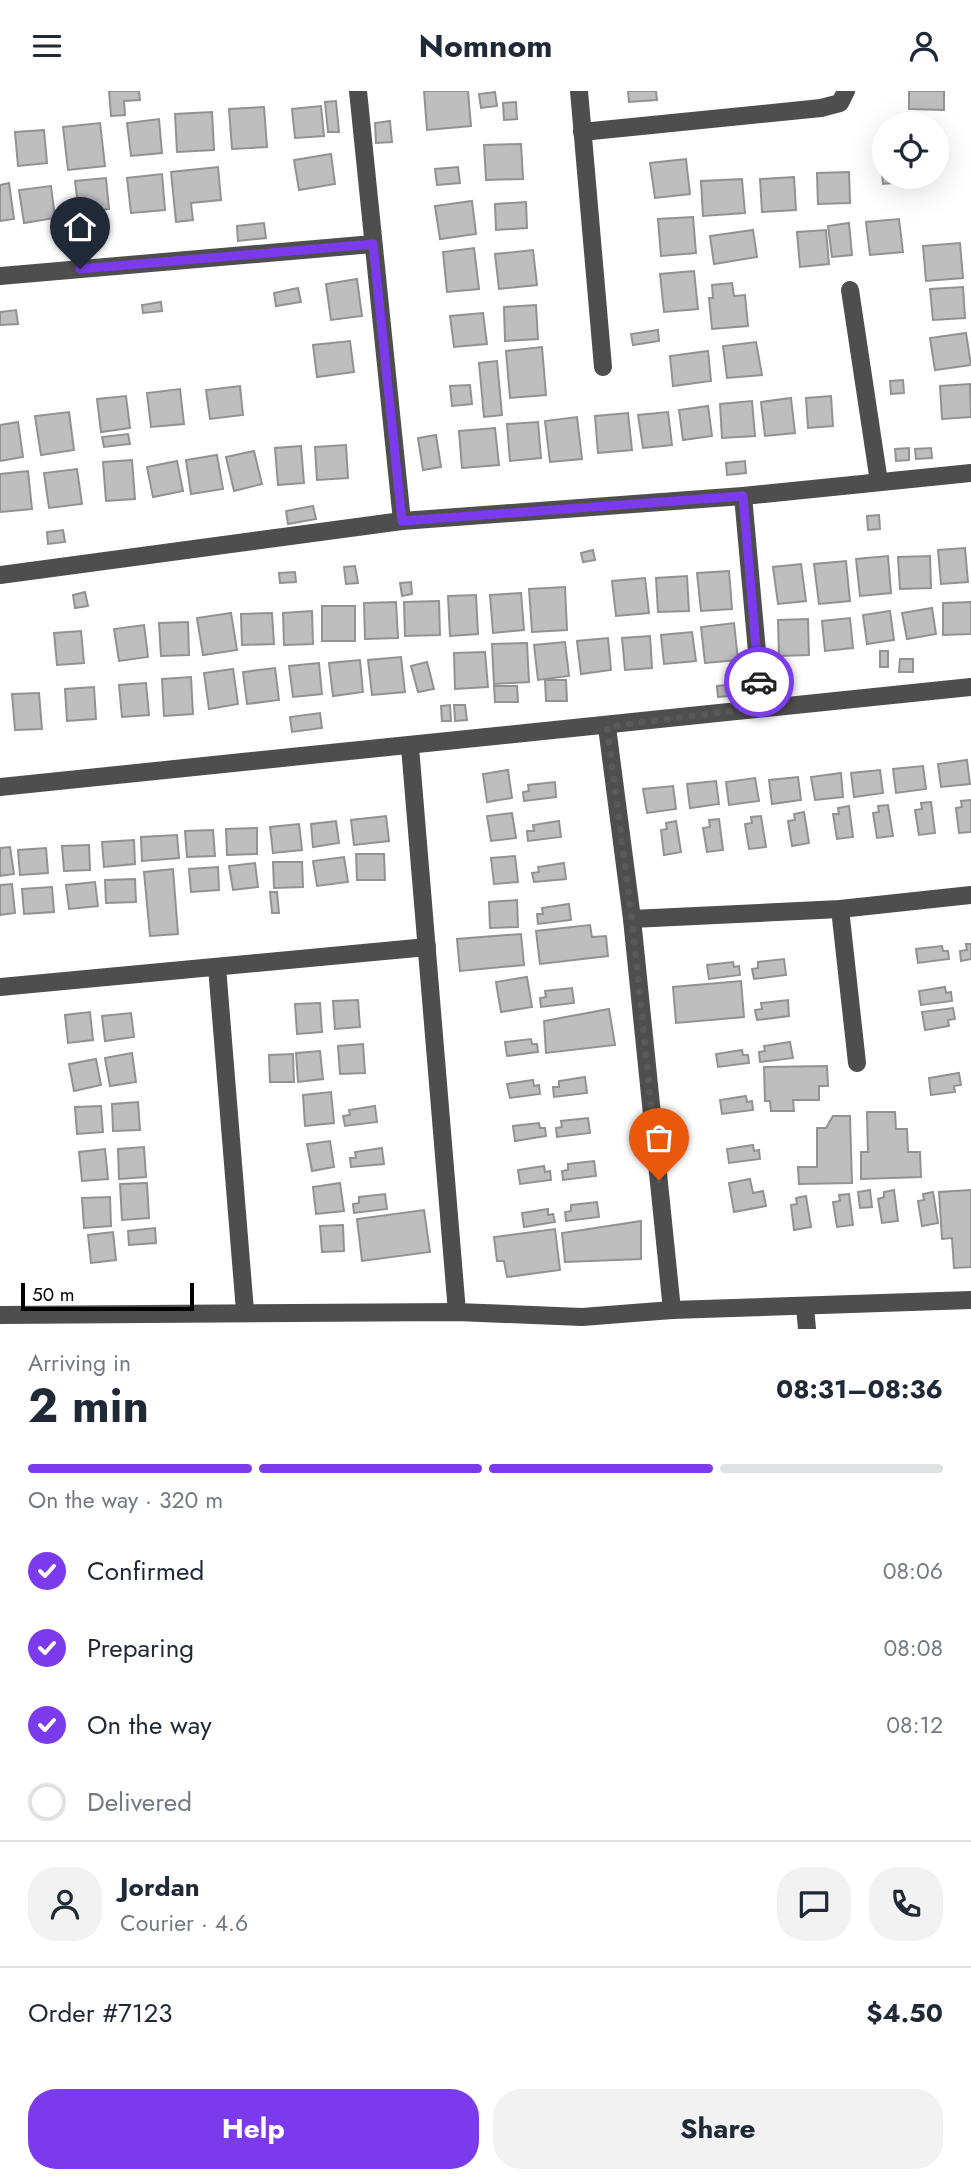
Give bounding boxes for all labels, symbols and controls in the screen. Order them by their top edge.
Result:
text: Nomnom [418,23,553,69]
icon: menu [28,27,66,65]
icon: person [905,27,943,65]
map controls [872,112,949,189]
button: locate [872,112,949,189]
pin [50,197,110,269]
icon: home [61,208,99,246]
courier [724,647,794,717]
icon: car [740,663,778,701]
pin [629,1108,689,1180]
icon: bag [640,1119,678,1157]
scale bar [21,1280,194,1312]
text: 50 m [32,1281,75,1308]
text: Arriving in [28,1346,131,1380]
text: 08:31–08:36 [776,1370,943,1408]
text: 2 min [28,1373,149,1439]
text: On the way · 320 m [28,1483,223,1517]
icon: check [28,1552,66,1590]
text: Confirmed [87,1552,204,1590]
text: 08:06 [883,1554,943,1588]
icon: check [28,1629,66,1667]
text: Preparing [87,1629,194,1667]
text: 08:08 [883,1631,943,1665]
icon: check [28,1706,66,1744]
text: On the way [87,1706,212,1744]
text: 08:12 [886,1708,943,1742]
text: Delivered [87,1783,192,1821]
button: person [28,1867,102,1941]
button: chat [777,1867,851,1941]
button: phone [869,1867,943,1941]
text: Jordan [120,1868,200,1906]
text: Courier · 4.6 [120,1906,248,1940]
text: Order #7123 [28,1994,172,2032]
text: $4.50 [866,1994,943,2032]
button: Help [28,2089,479,2169]
button: Share [493,2089,943,2169]

